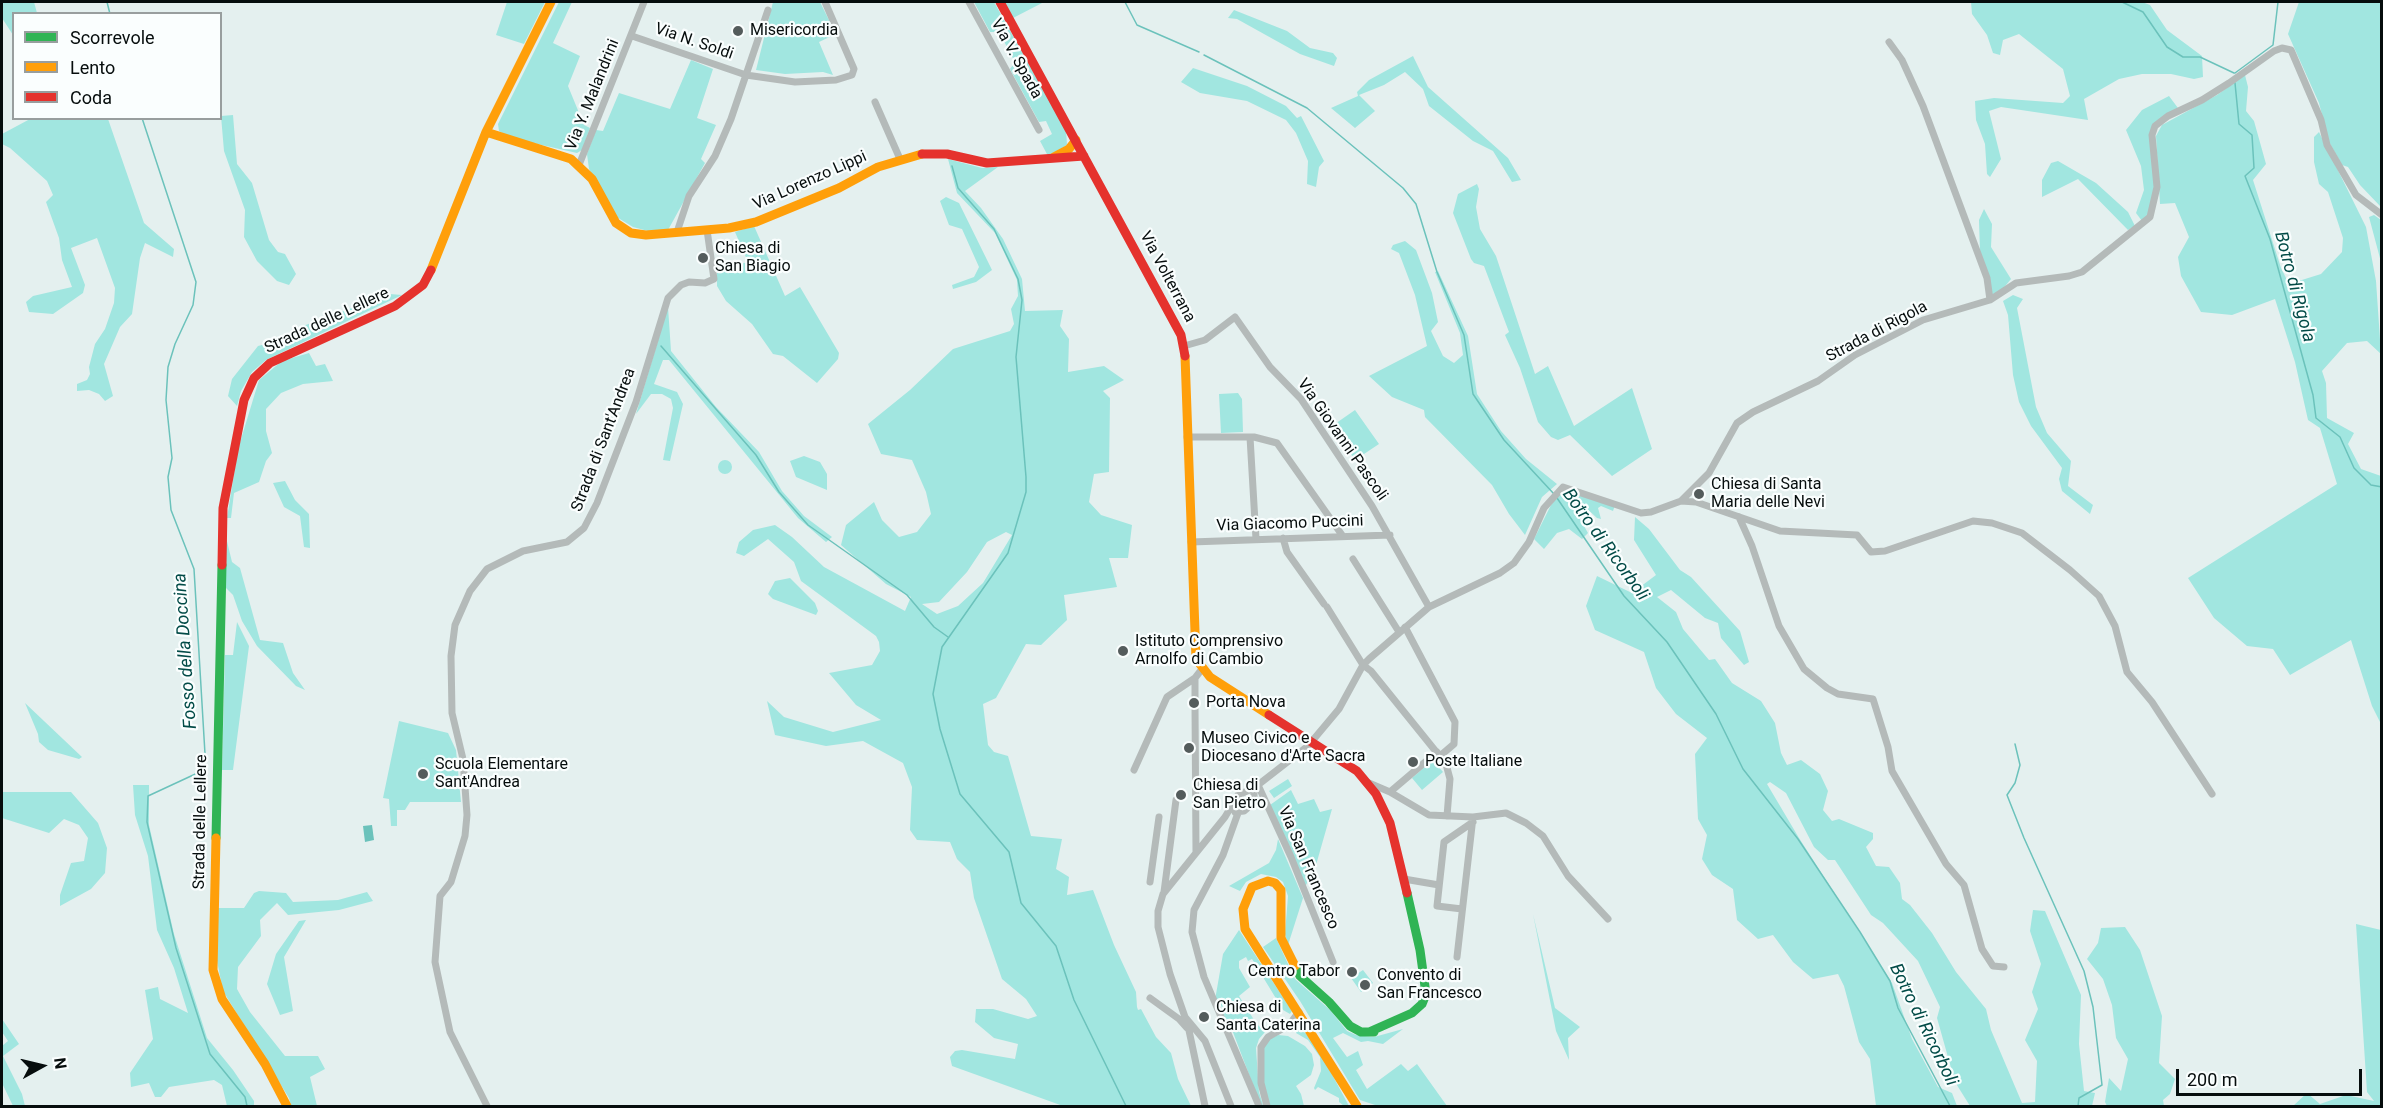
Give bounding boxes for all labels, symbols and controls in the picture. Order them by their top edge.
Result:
legend [12,12,222,120]
street label: Via V. Spada [986,16,1046,102]
street label: Via N. Soldi [652,20,736,64]
place label: Misericordia [750,21,838,41]
marker: Misericordia [731,24,745,38]
text: Scorrevole [70,27,155,48]
street label: Via Y. Malandrini [562,37,624,153]
text: Lento [70,57,115,78]
text: Coda [70,87,112,108]
street label: Via Lorenzo Lippi [750,147,870,215]
street label: Via Volterrana [1135,228,1199,326]
water label: Botro di Rigola [2269,229,2319,345]
place label: Chiesa di San Biagio [715,239,791,277]
marker: Chiesa di San Biagio [696,251,710,265]
street label: Strada delle Lellere [262,284,392,358]
street label: Strada di Rigola [1823,297,1931,367]
street label: Strada di Sant'Andrea [568,366,640,514]
street label: Via Giovanni Pascoli [1293,375,1391,505]
place label: Chiesa di Santa Maria delle Nevi [1711,475,1825,513]
water label: Botro di Ricorboli [1557,485,1653,605]
marker: Chiesa di Santa Maria delle Nevi [1692,487,1706,501]
street label: Via Giacomo Puccini [1216,512,1364,536]
water label: Fosso della Doccina [170,572,202,730]
place label: Istituto Comprensivo Arnolfo di Cambio [1135,632,1283,670]
marker: Istituto Comprensivo Arnolfo di Cambio [1116,644,1130,658]
place label: Porta Nova [1206,693,1286,713]
marker: Porta Nova [1187,696,1201,710]
place label: Museo Civico e Diocesano d'Arte Sacra [1201,729,1365,767]
marker: Museo Civico e Diocesano d'Arte Sacra [1182,741,1196,755]
place label: Poste Italiane [1425,752,1522,772]
street label: Strada delle Lellere [190,754,212,890]
place label: Scuola Elementare Sant'Andrea [435,755,568,793]
marker: Poste Italiane [1406,755,1420,769]
marker: Scuola Elementare Sant'Andrea [416,767,430,781]
place label: Chiesa di San Pietro [1193,776,1266,814]
marker: Chiesa di San Pietro [1174,788,1188,802]
street label: Via San Francesco [1273,804,1343,932]
water label: Botro di Ricorboli [1884,960,1962,1090]
place label: Centro Tabor [1248,962,1340,982]
marker: Centro Tabor [1345,965,1359,979]
place label: Convento di San Francesco [1377,966,1482,1004]
marker: Convento di San Francesco [1358,978,1372,992]
place label: Chiesa di Santa Caterina [1216,998,1321,1036]
marker: Chiesa di Santa Caterina [1197,1010,1211,1024]
north arrow [12,1036,72,1096]
text: N [50,1057,71,1070]
scale bar [2179,1057,2365,1095]
text: 200 m [2187,1069,2238,1090]

